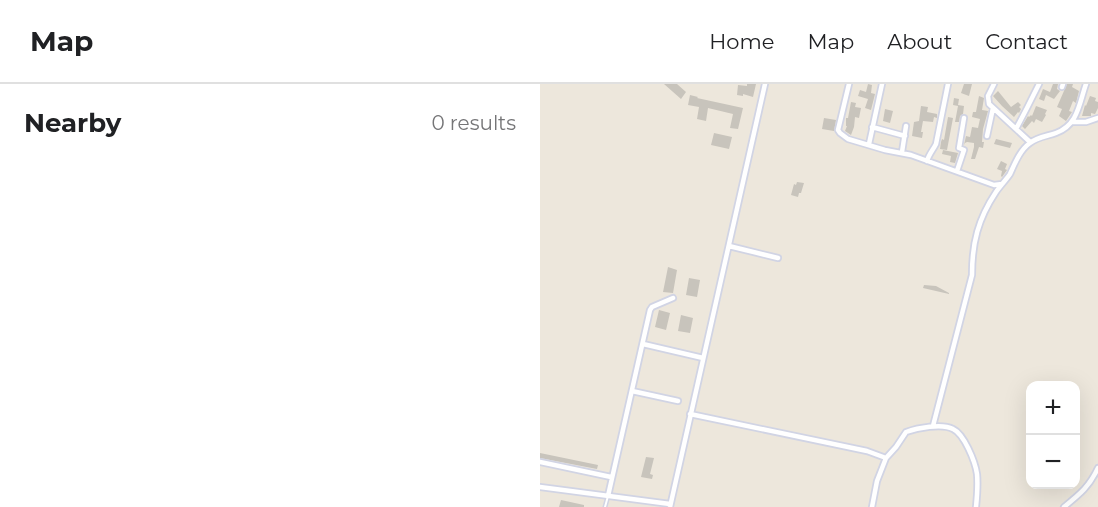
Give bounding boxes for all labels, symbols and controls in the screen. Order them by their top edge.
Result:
text: Map [30,24,93,58]
text: Home [709,29,774,54]
text: Map [807,29,854,54]
text: About [887,29,952,54]
text: Contact [985,29,1068,54]
text: Nearby [24,107,121,139]
text: 0 results [431,111,516,135]
map controls [1026,381,1080,489]
button: + [1026,381,1080,435]
button: − [1026,435,1080,489]

